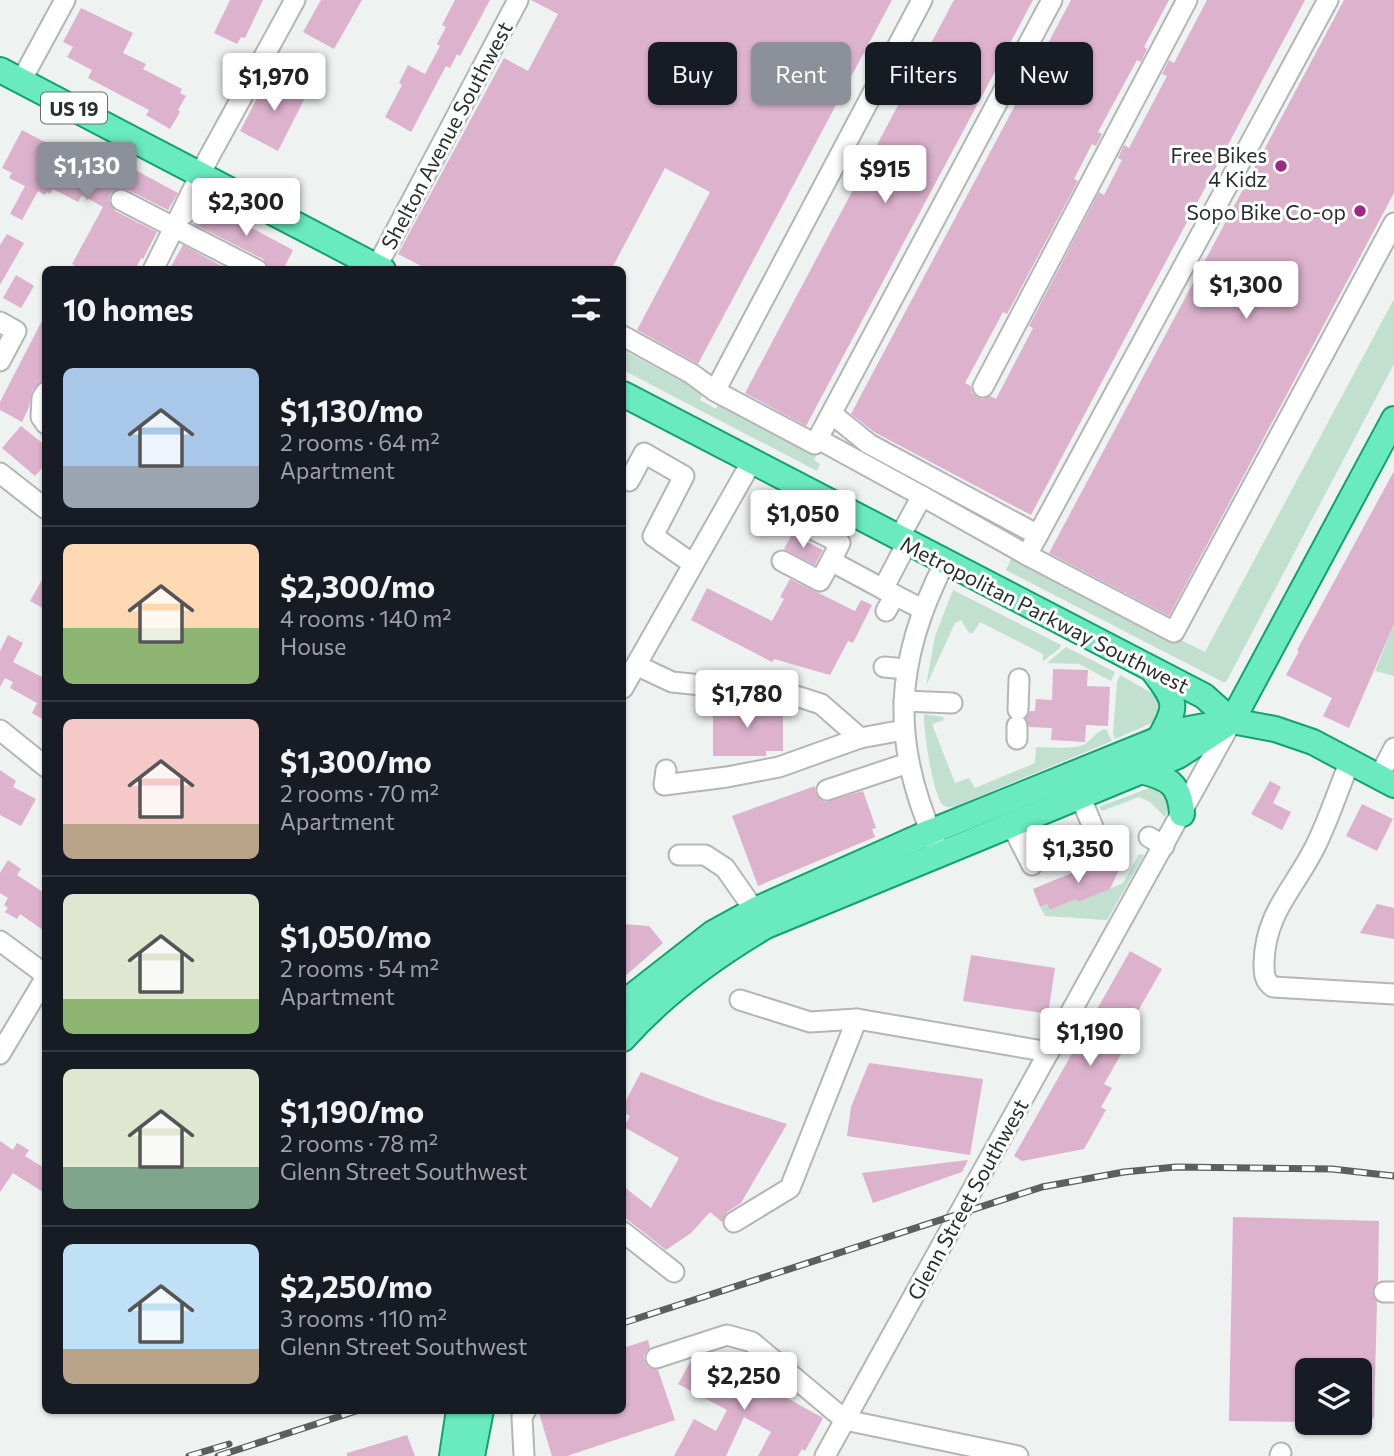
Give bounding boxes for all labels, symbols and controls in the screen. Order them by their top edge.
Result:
street label: Shelton Avenue Southwest [375,17,517,253]
chip: Buy [648,42,737,105]
chip: Rent [751,42,851,105]
chip: Filters [865,42,981,105]
chip: New [995,42,1093,105]
pin: $1,970 [217,54,331,113]
text: $1,970 [239,62,309,90]
road number: US 19 [41,92,107,124]
pin: $1,130 [30,142,144,202]
place label: Free Bikes 4 Kidz [1171,142,1267,191]
pin: $915 [844,146,926,205]
text: $1,130 [54,151,120,179]
text: $915 [859,154,911,182]
marker: Free Bikes 4 Kidz [1273,158,1289,174]
pin: $2,300 [189,178,303,238]
text: $2,300 [208,187,284,215]
place label: Sopo Bike Co-op [1186,199,1346,224]
marker: Sopo Bike Co-op [1352,203,1368,219]
pin: $1,300 [1189,262,1303,321]
text: $1,300 [1209,270,1283,298]
icon: filters [567,289,605,327]
text: 10 homes [63,290,193,327]
text: $1,130/mo [280,391,423,428]
icon: home [119,396,203,480]
text: 2 rooms · 64 m² [280,428,440,456]
text: Apartment [280,456,395,484]
pin: $1,050 [746,490,860,550]
text: $1,050 [766,499,840,527]
street label: Metropolitan Parkway Southwest [897,530,1193,698]
text: $2,300/mo [280,567,435,604]
icon: home [119,572,203,656]
text: 4 rooms · 140 m² [280,604,452,632]
text: House [280,632,346,660]
pin: $1,780 [690,670,804,730]
text: $1,780 [711,679,783,707]
text: $1,300/mo [280,742,432,779]
icon: home [119,747,203,831]
text: 2 rooms · 70 m² [280,779,439,807]
text: Apartment [280,807,395,835]
pin: $1,350 [1021,826,1135,885]
text: $1,350 [1042,834,1114,862]
text: $1,050/mo [280,917,431,954]
icon: home [119,922,203,1006]
text: 2 rooms · 54 m² [280,954,439,982]
text: Apartment [280,982,395,1010]
pin: $1,190 [1033,1009,1147,1068]
text: $1,190 [1056,1017,1124,1045]
text: $1,190/mo [280,1092,424,1129]
street label: Glenn Street Southwest [901,1094,1033,1304]
icon: home [119,1097,203,1181]
text: 2 rooms · 78 m² [280,1129,438,1157]
text: Glenn Street Southwest [280,1157,527,1185]
text: $2,250/mo [280,1267,432,1304]
icon: home [119,1272,203,1356]
text: 3 rooms · 110 m² [280,1304,447,1332]
text: Glenn Street Southwest [280,1332,527,1360]
pin: $2,250 [687,1352,801,1412]
map controls [1295,1358,1372,1435]
button: layers [1295,1358,1372,1435]
text: $2,250 [707,1361,781,1389]

